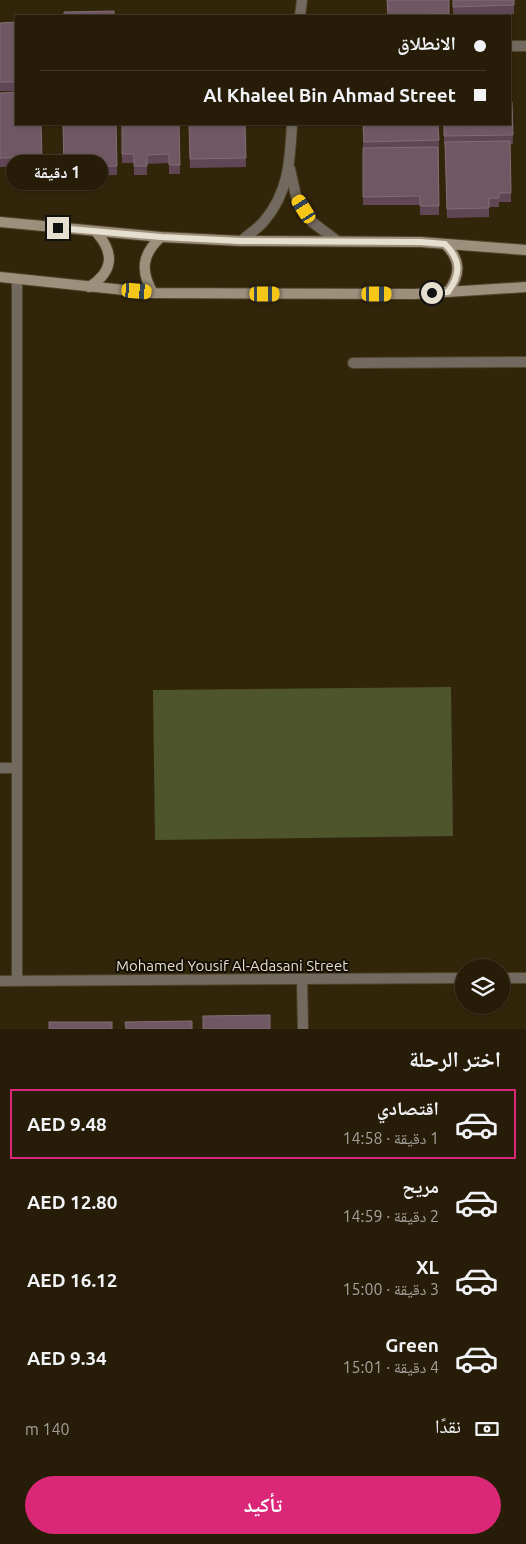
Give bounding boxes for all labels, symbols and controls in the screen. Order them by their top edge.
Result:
text: الانطلاق [397,32,456,54]
text: Al Khaleel Bin Ahmad Street [203,84,456,106]
callout: 1 دقيقة [7,156,109,190]
text: 1 دقيقة [34,163,80,181]
car [289,192,318,226]
route end [47,217,69,239]
car [121,282,152,300]
route start [421,282,443,304]
car [250,287,280,302]
car [362,287,392,302]
street label: Mohamed Yousif Al-Adasani Street [116,957,348,974]
map controls [455,959,510,1014]
button: layers [455,959,510,1014]
text: اختر الرحلة [409,1046,501,1071]
text: اقتصادي [377,1097,439,1119]
icon: car [454,1102,499,1147]
text: AED 9.48 [27,1113,107,1135]
text: 1 دقيقة · 14:58 [342,1129,439,1147]
text: مريح [402,1175,439,1197]
icon: car [454,1180,499,1225]
text: AED 12.80 [27,1191,118,1213]
text: 2 دقيقة · 14:59 [342,1207,439,1225]
text: XL [416,1256,439,1278]
icon: car [454,1258,499,1303]
text: AED 16.12 [27,1269,118,1291]
text: 3 دقيقة · 15:00 [342,1280,439,1298]
text: Green [385,1334,439,1356]
icon: car [454,1336,499,1381]
text: AED 9.34 [27,1347,107,1369]
text: 4 دقيقة · 15:01 [342,1358,439,1376]
text: نقدًا [435,1415,461,1437]
icon: cash [473,1415,501,1443]
text: 140 m [25,1420,70,1438]
button: تأكيد [25,1476,501,1534]

